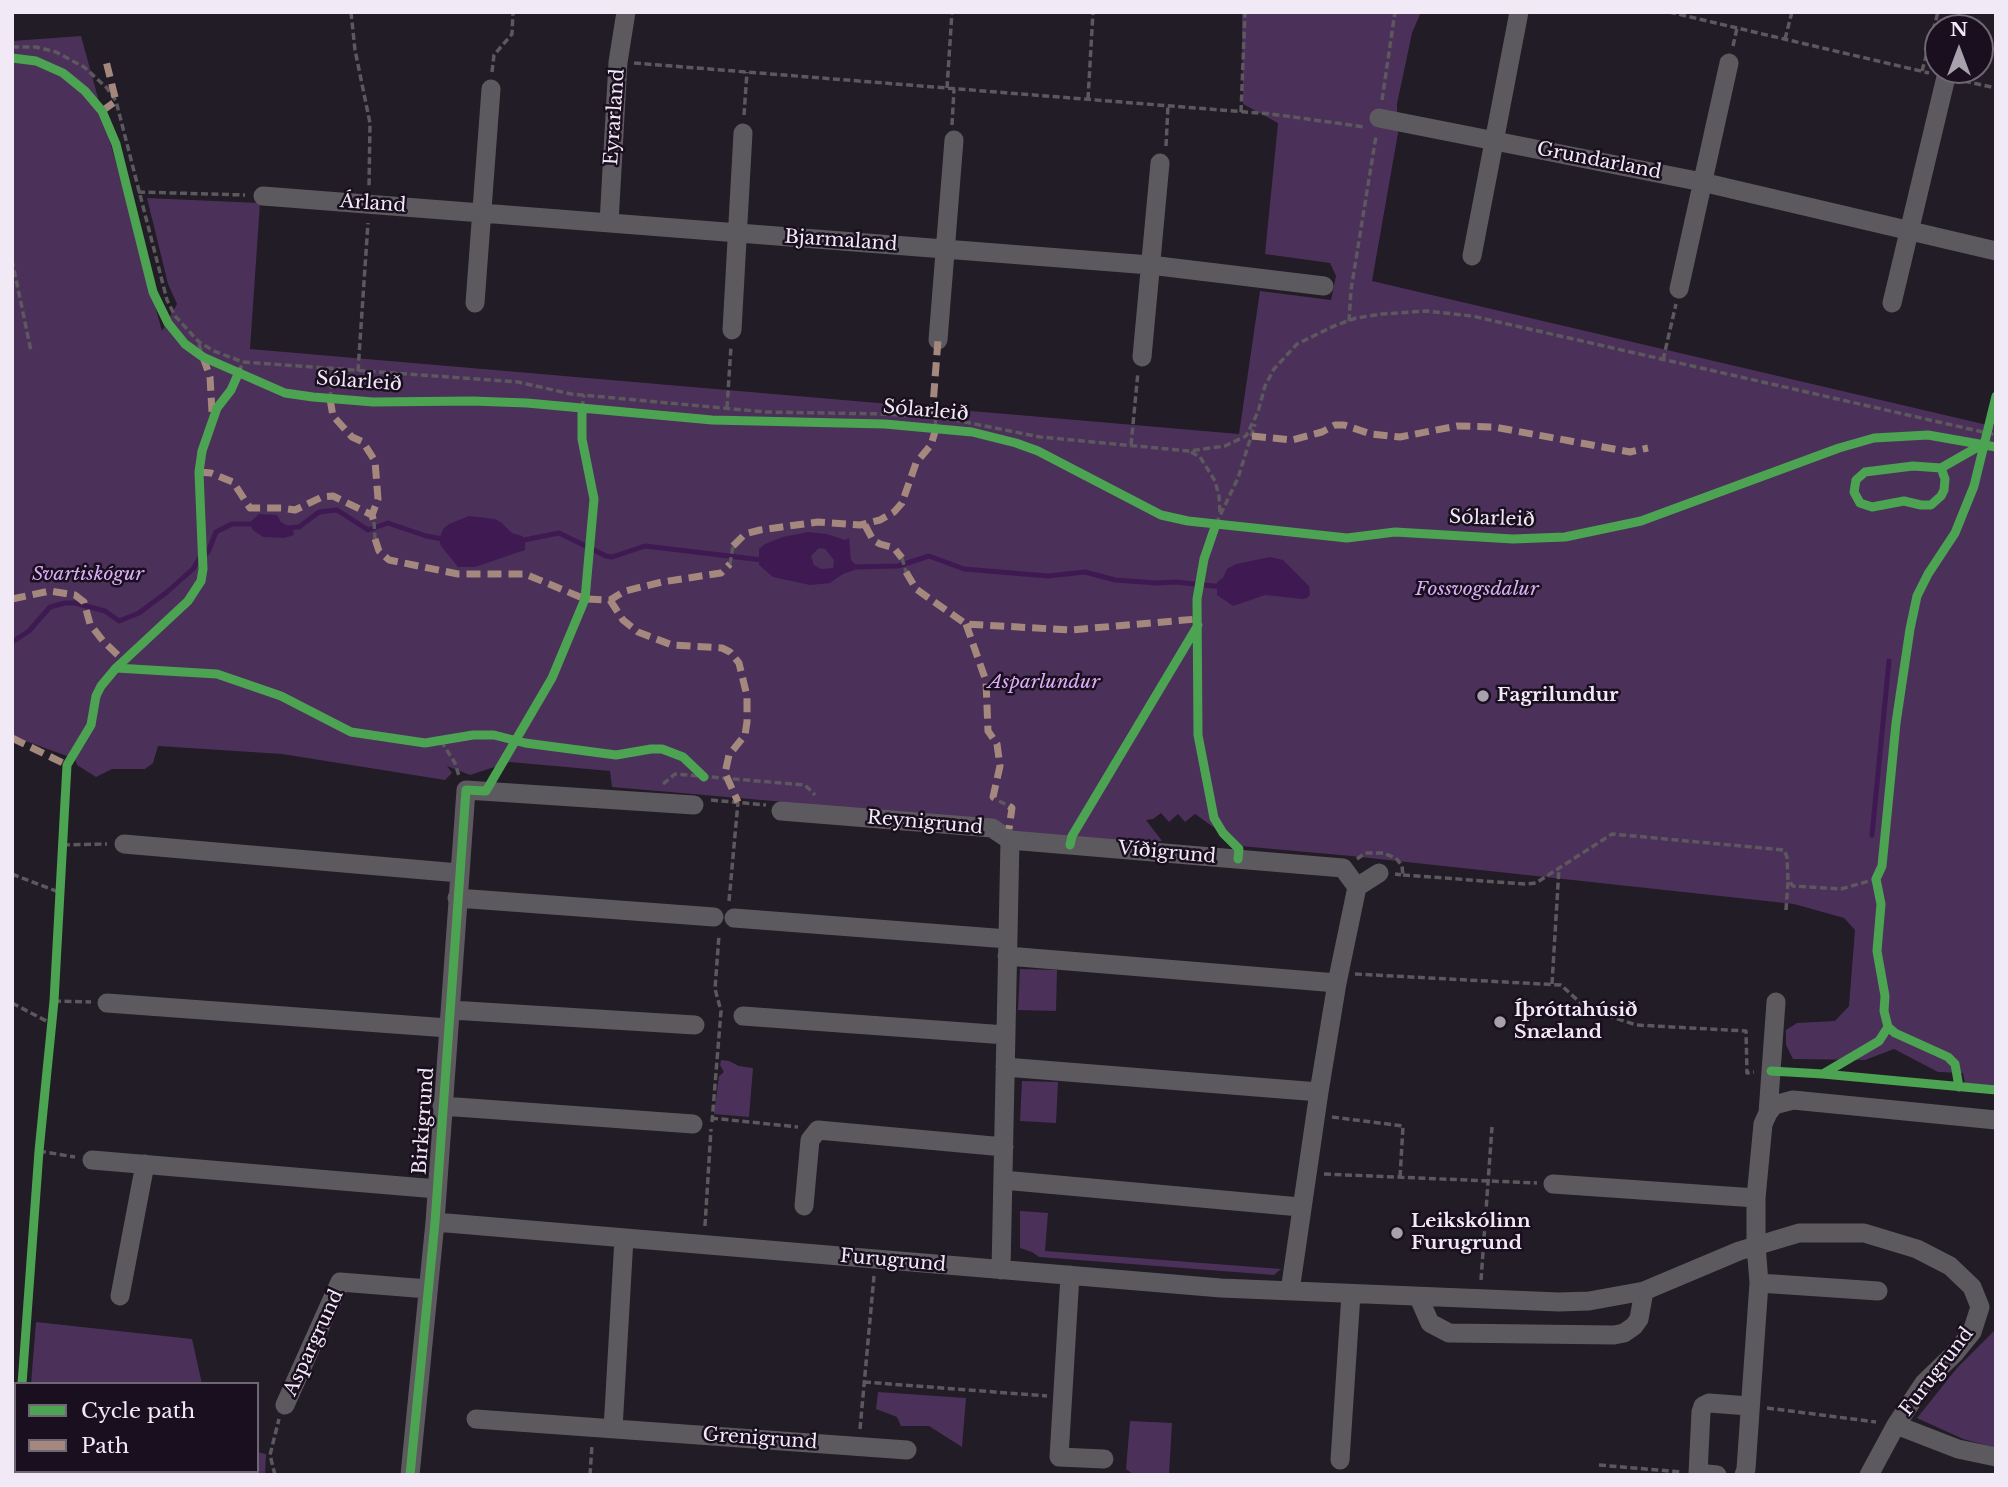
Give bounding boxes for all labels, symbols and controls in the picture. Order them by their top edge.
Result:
north arrow [1924,14,1994,84]
text: N [1950,18,1968,41]
street label: Eyrarland [600,68,630,166]
street label: Grundarland [1535,138,1663,184]
street label: Árland [339,190,407,218]
street label: Bjarmaland [784,226,898,256]
street label: Sólarleið [315,368,403,396]
street label: Sólarleið [882,396,970,426]
street label: Sólarleið [1449,506,1535,532]
park label: Svartiskógur [32,564,144,586]
park label: Fossvogsdalur [1415,579,1539,601]
park label: Asparlundur [988,672,1100,694]
place label: Fagrilundur [1497,685,1619,707]
marker: Fagrilundur [1475,688,1491,704]
street label: Reynigrund [866,807,984,839]
street label: Víðigrund [1117,837,1217,869]
place label: Íþróttahúsið Snæland [1514,1000,1638,1044]
marker: Íþróttahúsið Snæland [1492,1014,1508,1030]
street label: Birkigrund [409,1067,439,1175]
place label: Leikskólinn Furugrund [1411,1211,1531,1255]
marker: Leikskólinn Furugrund [1389,1225,1405,1241]
street label: Furugrund [839,1245,947,1277]
street label: Aspargrund [279,1286,349,1400]
street label: Furugrund [1895,1323,1979,1421]
legend [14,1382,259,1473]
text: Cycle path [81,1398,195,1424]
street label: Grenigrund [702,1424,818,1454]
text: Path [81,1433,129,1459]

